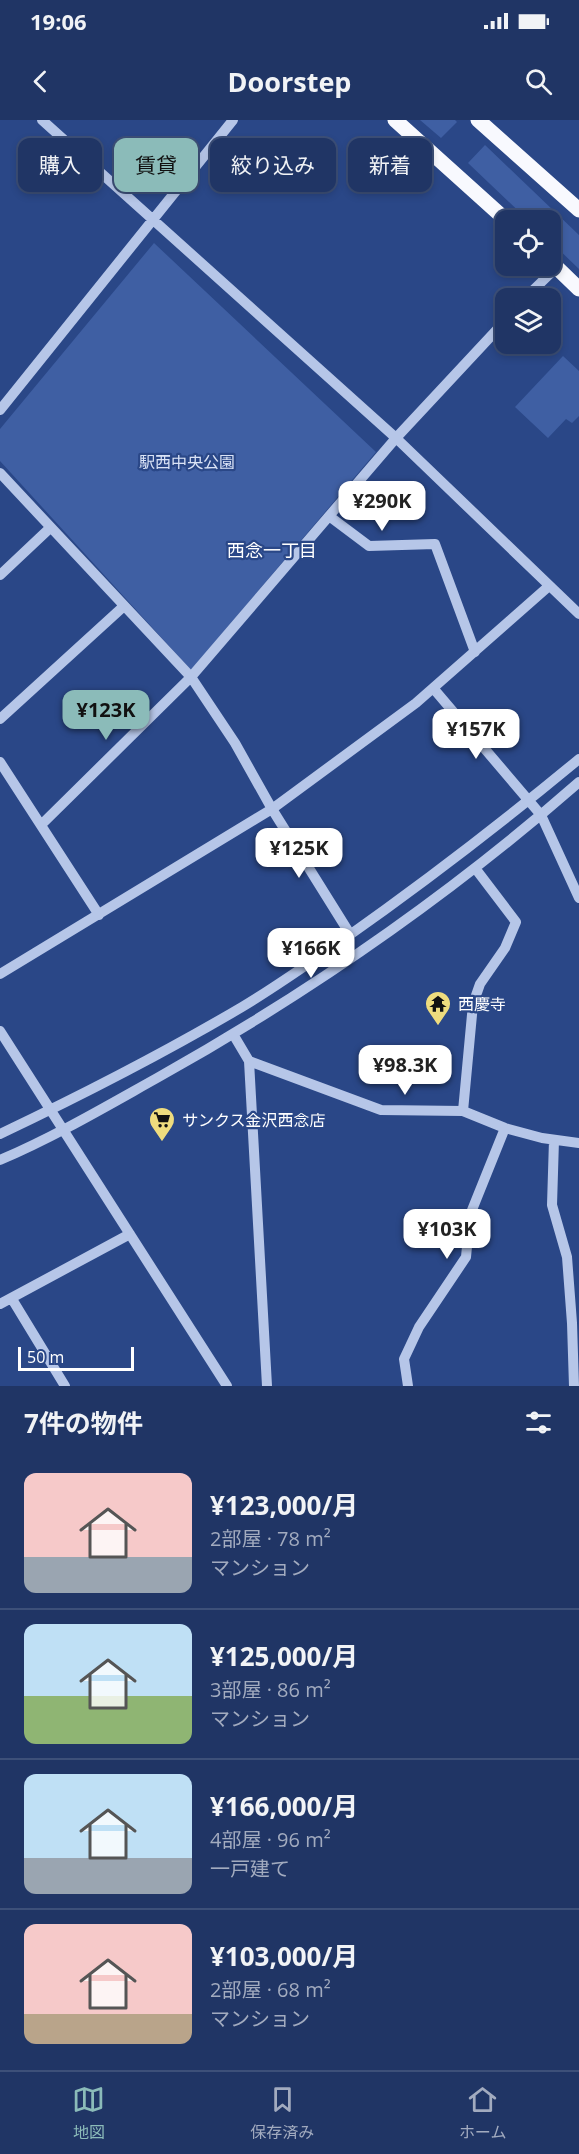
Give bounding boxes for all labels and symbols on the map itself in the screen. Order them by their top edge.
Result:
park label: 駅西中央公園 [139,451,235,473]
pin: ¥290K [340,481,424,532]
district label: 西念一丁目 [227,538,317,562]
pin: ¥123K [64,690,148,741]
pin: ¥157K [434,709,518,760]
pin: ¥125K [257,828,341,879]
pin: ¥166K [269,928,353,979]
temple icon: 西慶寺 [423,989,453,1027]
place label: 西慶寺 [458,993,506,1015]
pin: ¥98.3K [356,1045,454,1096]
supermarket icon: サンクス金沢西念店 [147,1105,177,1143]
place label: サンクス金沢西念店 [182,1109,326,1131]
pin: ¥103K [405,1209,489,1260]
scale bar [18,1344,134,1372]

